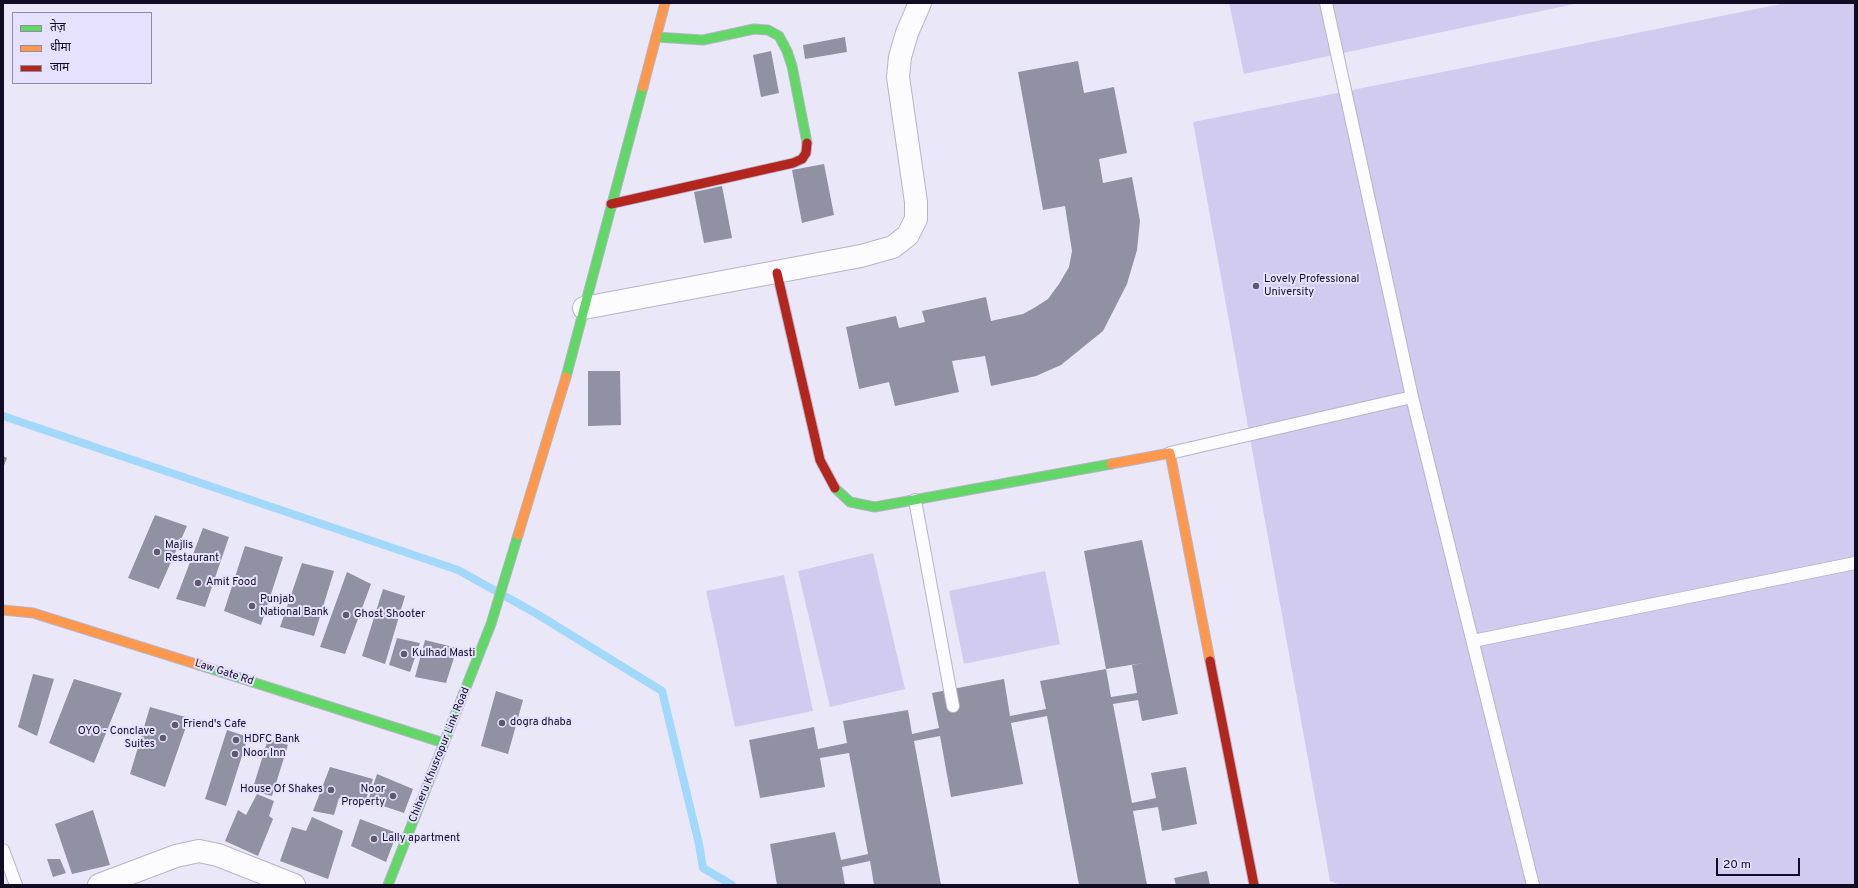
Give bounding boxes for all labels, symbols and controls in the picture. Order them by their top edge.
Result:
legend [12,12,152,84]
text: तेज़ [50,20,66,36]
text: धीमा [50,40,71,56]
text: जाम [50,60,69,76]
place label: Lovely Professional University [1264,273,1359,299]
marker: Lovely Professional University [1251,281,1261,291]
place label: Majlis Restaurant [165,539,219,565]
marker: Majlis Restaurant [152,547,162,557]
place label: Amit Food [206,576,256,590]
marker: Amit Food [193,578,203,588]
place label: Punjab National Bank [260,593,329,619]
marker: Punjab National Bank [247,601,257,611]
place label: Ghost Shooter [354,608,425,622]
marker: Ghost Shooter [341,610,351,620]
place label: Kulhad Masti [412,647,475,661]
marker: Kulhad Masti [399,649,409,659]
street label: Law Gate Rd [193,657,255,689]
street label: Chiheru Khusropur Link Road [407,685,473,825]
place label: dogra dhaba [510,716,572,730]
place label: Friend's Cafe [183,718,246,732]
marker: dogra dhaba [497,718,507,728]
marker: Friend's Cafe [170,720,180,730]
place label: OYO - Conclave Suites [78,725,155,751]
marker: OYO - Conclave Suites [158,733,168,743]
place label: HDFC Bank [244,733,300,747]
marker: HDFC Bank [231,735,241,745]
place label: Noor Inn [243,747,286,761]
marker: Noor Inn [230,749,240,759]
place label: House Of Shakes [240,783,323,797]
place label: Noor Property [341,783,385,809]
marker: House Of Shakes [326,785,336,795]
marker: Noor Property [388,791,398,801]
place label: Lally apartment [382,832,460,846]
marker: Lally apartment [369,834,379,844]
scale bar [1718,850,1802,876]
text: 20 m [1723,857,1751,873]

